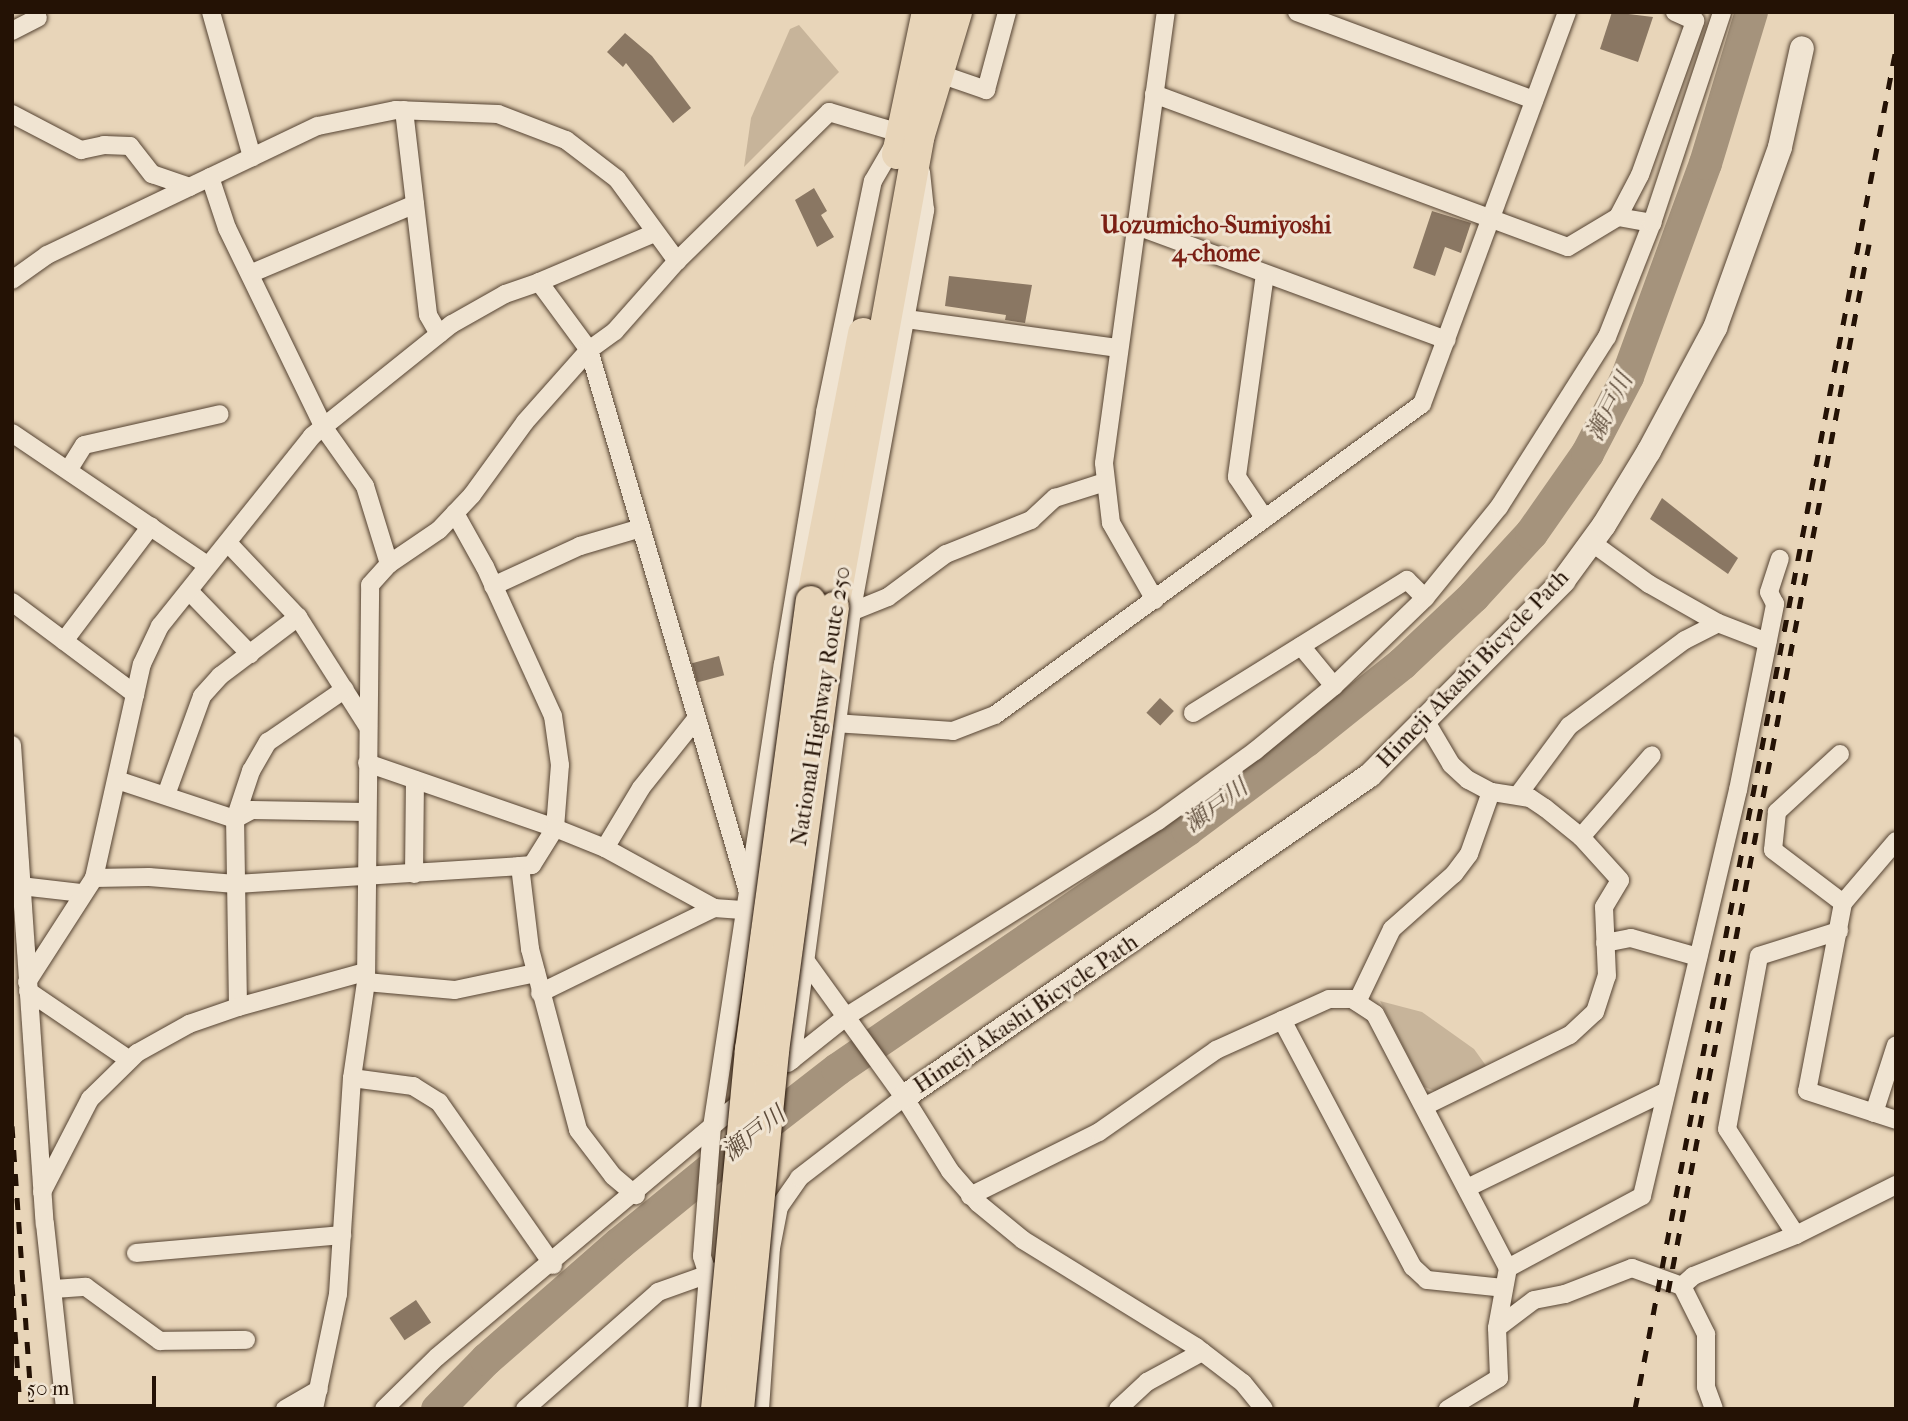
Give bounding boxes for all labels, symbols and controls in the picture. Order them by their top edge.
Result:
district label: Uozumicho-Sumiyoshi 4-chome [1101,212,1331,268]
water label: 瀬戸川 [1581,368,1639,446]
street label: National Highway Route 250 [785,564,857,848]
street label: Himeji Akashi Bicycle Path [1371,564,1575,774]
water label: 瀬戸川 [1178,773,1254,839]
street label: Himeji Akashi Bicycle Path [909,929,1143,1099]
water label: 瀬戸川 [717,1100,791,1168]
scale bar [18,1362,159,1406]
text: 50 m [27,1376,70,1400]

